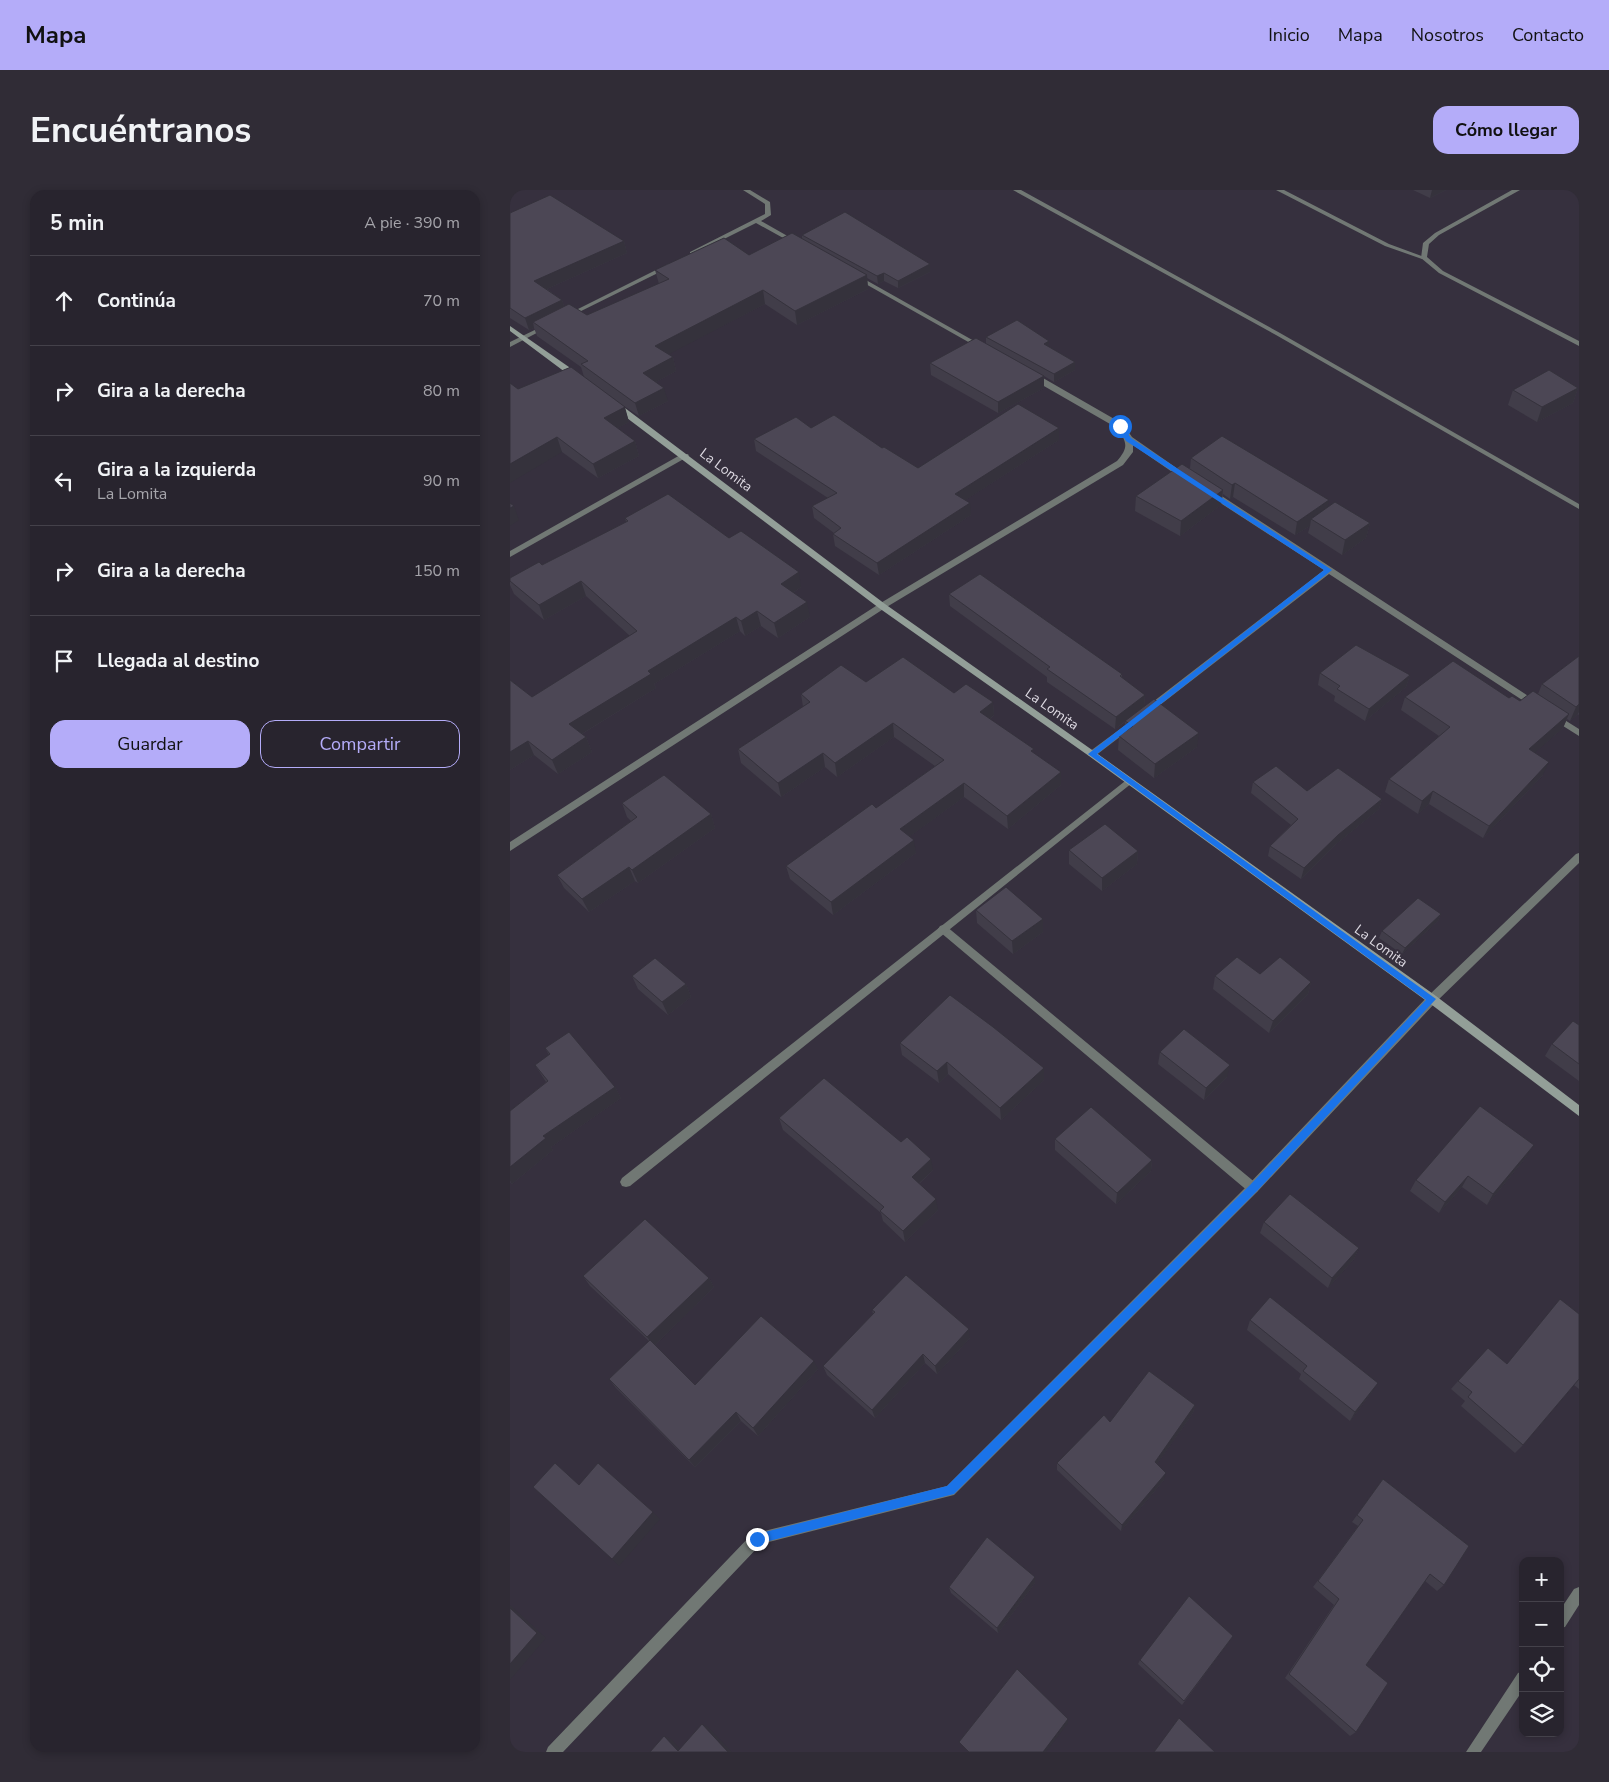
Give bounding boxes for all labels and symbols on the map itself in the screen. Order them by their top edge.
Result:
route start [1109,415,1132,438]
street label: La Lomita [696,444,756,496]
street label: La Lomita [1021,684,1083,734]
street label: La Lomita [1351,920,1411,972]
route end [746,1528,769,1551]

